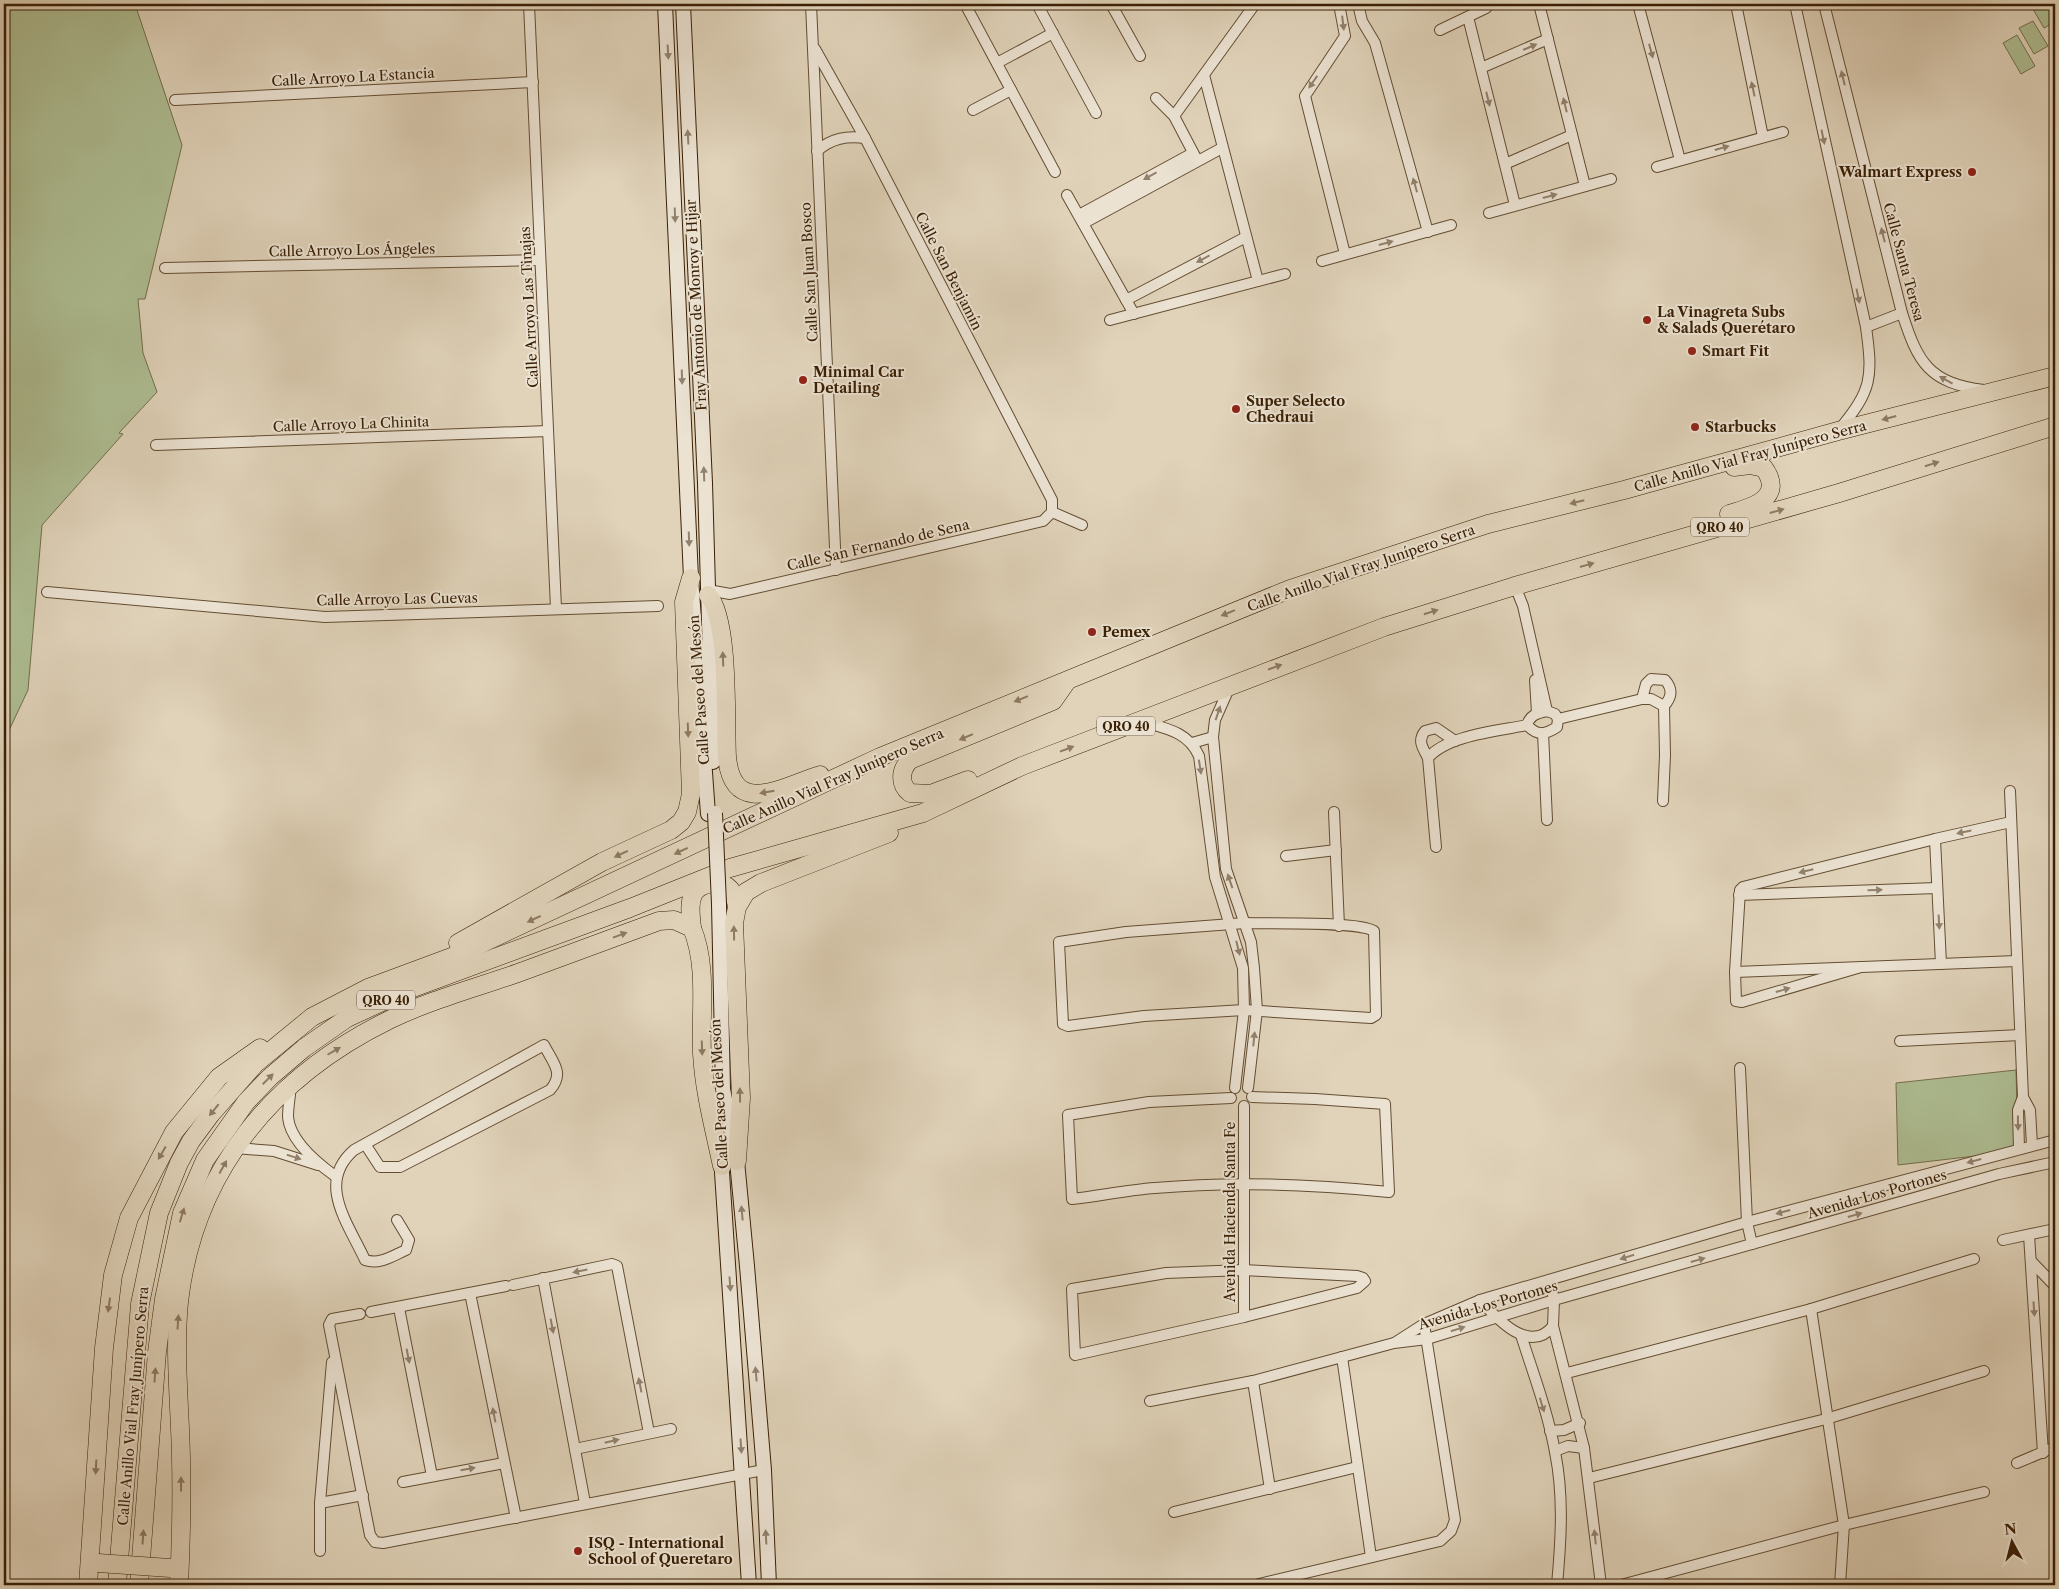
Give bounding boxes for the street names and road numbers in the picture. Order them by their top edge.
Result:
street label: Calle Arroyo La Estancia [271,64,436,90]
street label: Fray Antonio de Monroy e Hijar [681,199,711,411]
street label: Calle Santa Teresa [1880,201,1929,324]
street label: Calle San Juan Bosco [796,202,822,342]
street label: Calle San Benjamín [911,209,987,333]
street label: Calle Arroyo Las Tinajas [516,226,542,388]
street label: Calle Arroyo Los Ángeles [268,240,436,260]
street label: Calle Arroyo La Chinita [272,412,430,436]
street label: Calle Anillo Vial Fray Junípero Serra [1632,416,1869,496]
street label: Calle San Fernando de Sena [785,515,972,575]
road number: QRO 40 [1691,518,1749,536]
street label: Calle Anillo Vial Fray Junípero Serra [1245,520,1478,616]
street label: Calle Arroyo Las Cuevas [316,589,478,609]
street label: Calle Paseo del Mesón [685,614,713,765]
road number: QRO 40 [1097,716,1155,736]
street label: Calle Anillo Vial Fray Junípero Serra [720,724,947,838]
road number: QRO 40 [357,990,415,1010]
street label: Calle Paseo del Mesón [706,1018,732,1169]
street label: Avenida Hacienda Santa Fe [1221,1121,1239,1303]
street label: Avenida Los Portones [1804,1165,1949,1223]
street label: Avenida Los Portones [1415,1276,1560,1334]
street label: Calle Anillo Vial Fray Junípero Serra [114,1285,152,1526]

